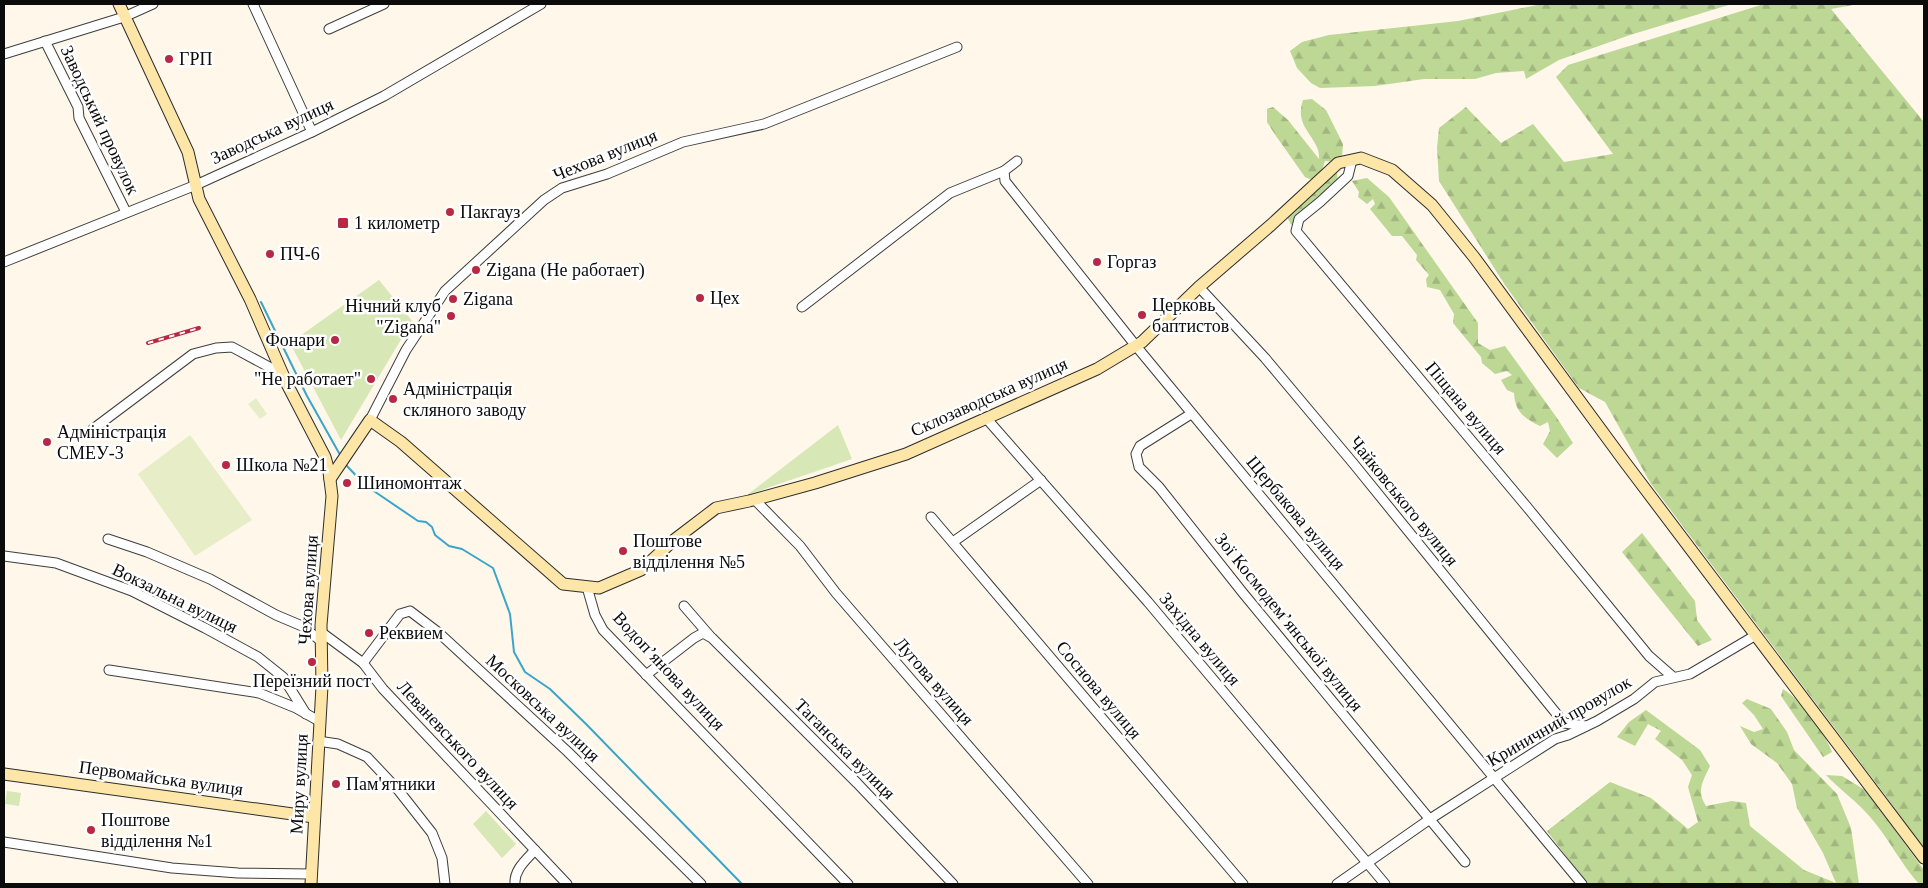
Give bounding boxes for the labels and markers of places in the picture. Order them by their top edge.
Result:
place label: ГРП [179,49,212,69]
marker: ГРП [163,53,175,65]
place label: Пакгауз [460,202,520,222]
marker: Пакгауз [444,206,456,218]
place label: 1 километр [354,213,440,233]
marker: 1 километр [336,216,350,230]
place label: ПЧ-6 [280,244,320,264]
marker: ПЧ-6 [264,248,276,260]
place label: Горгаз [1107,252,1156,272]
marker: Горгаз [1091,256,1103,268]
place label: Zigana (Не работает) [486,260,645,281]
marker: Zigana (Не работает) [470,264,482,276]
place label: Цех [710,288,740,308]
place label: Zigana [463,289,513,309]
marker: Цех [694,292,706,304]
marker: Zigana [447,293,459,305]
place label: Церковь баптистов [1152,295,1229,336]
place label: Нічний клуб "Zigana" [345,296,441,337]
marker: Церковь баптистов [1136,309,1148,321]
marker: Нічний клуб "Zigana" [445,310,457,322]
place label: Фонари [266,330,325,350]
marker: Фонари [329,334,341,346]
place label: "Не работает" [254,369,361,389]
marker: "Не работает" [365,373,377,385]
place label: Адміністрація скляного заводу [403,379,526,420]
marker: Адміністрація скляного заводу [387,393,399,405]
place label: Адміністрація СМЕУ-3 [57,422,166,463]
marker: Адміністрація СМЕУ-3 [41,436,53,448]
place label: Школа №21 [236,455,327,475]
marker: Школа №21 [220,459,232,471]
place label: Шиномонтаж [357,473,462,493]
marker: Шиномонтаж [341,477,353,489]
place label: Поштове відділення №5 [633,531,745,572]
marker: Поштове відділення №5 [617,545,629,557]
place label: Реквием [379,623,443,643]
marker: Реквием [363,627,375,639]
marker: Переїзний пост [306,656,318,668]
place label: Переїзний пост [253,671,371,691]
place label: Пам'ятники [346,774,436,794]
marker: Пам'ятники [330,778,342,790]
place label: Поштове відділення №1 [101,810,213,851]
marker: Поштове відділення №1 [85,824,97,836]

